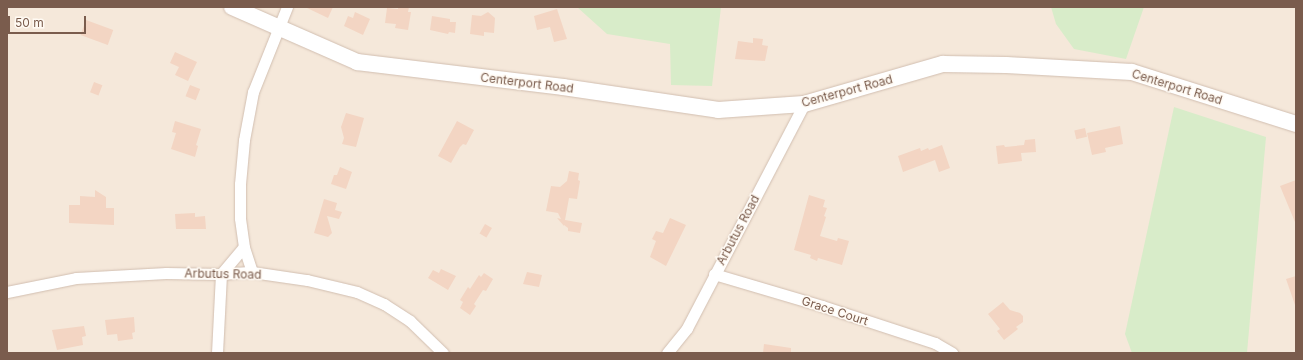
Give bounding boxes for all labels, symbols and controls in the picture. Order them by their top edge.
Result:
scale bar [10,8,88,34]
text: 50 m [15,15,44,30]
street label: Centerport Road [1130,66,1224,108]
street label: Centerport Road [480,70,574,96]
street label: Centerport Road [800,72,894,110]
street label: Arbutus Road [714,193,762,267]
street label: Arbutus Road [184,266,262,282]
street label: Grace Court [800,293,870,329]

